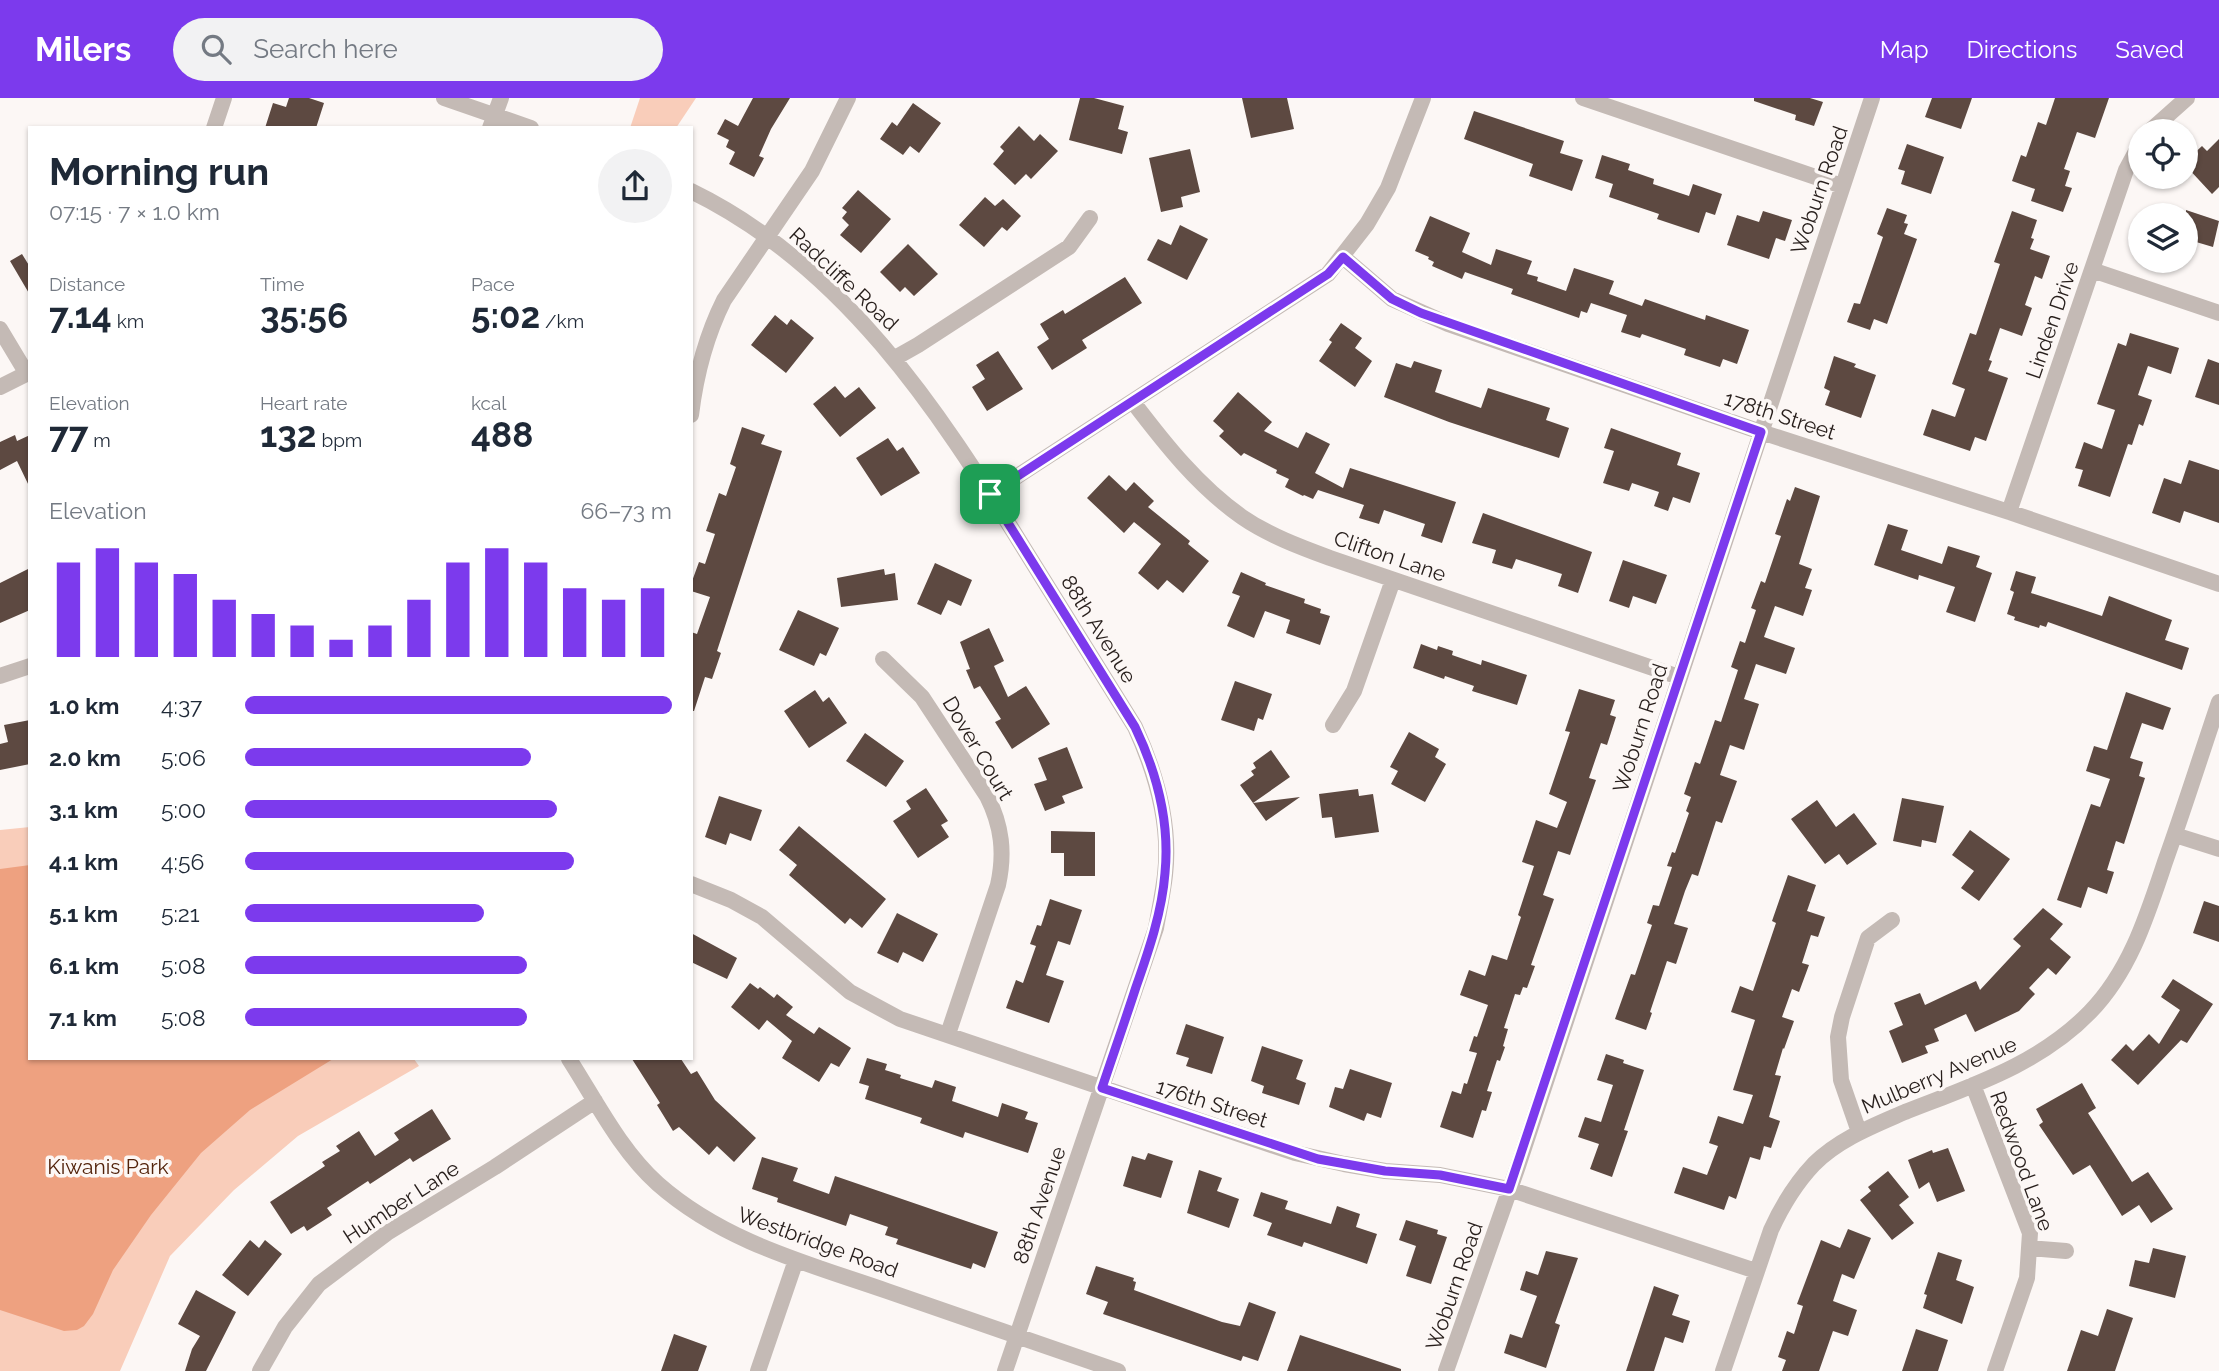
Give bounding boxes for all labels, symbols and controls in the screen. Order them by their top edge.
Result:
search box [173,18,663,81]
text: Milers [35,30,131,69]
icon: search [197,30,235,68]
text: Search here [253,34,398,64]
text: Map [1880,35,1929,64]
text: Directions [1967,35,2077,64]
text: Saved [2115,35,2184,64]
map controls [2128,119,2198,273]
button: locate [2128,119,2198,189]
street label: Woburn Road [1785,123,1853,257]
text: Morning run [49,149,269,194]
button: share [598,149,672,223]
text: 07:15 · 7 × 1.0 km [49,198,220,225]
button: layers [2128,203,2198,273]
street label: Radcliffe Road [784,222,904,336]
street label: Linden Drive [2020,258,2084,382]
text: Distance [49,273,125,295]
text: Time [260,273,304,295]
text: Pace [471,273,515,295]
text: 7.14 [49,295,112,336]
text: 35:56 [260,295,348,336]
text: 5:02 [471,295,540,336]
text: km [112,310,144,332]
text: /km [540,310,584,332]
street label: 178th Street [1721,385,1839,445]
text: Elevation [49,392,130,414]
text: Heart rate [260,392,348,414]
text: kcal [471,392,507,414]
text: 77 [49,414,89,455]
text: 132 [260,414,317,455]
text: 488 [471,414,533,455]
text: m [89,429,111,451]
text: bpm [317,429,362,451]
pin [960,464,1020,524]
icon: arrive [971,475,1009,513]
text: Elevation [49,497,147,524]
text: 66–73 m [580,497,672,524]
street label: Clifton Lane [1331,525,1449,587]
street label: 88th Avenue [1056,570,1142,688]
street label: Woburn Road [1607,660,1673,796]
text: 1.0 km [49,692,119,719]
text: 4:37 [161,692,202,719]
street label: Dover Court [937,692,1019,804]
text: 2.0 km [49,744,121,771]
text: 5:06 [161,744,206,771]
text: 3.1 km [49,796,118,823]
text: 5:00 [161,796,206,823]
text: 4.1 km [49,848,118,875]
text: 4:56 [161,848,204,875]
text: 5.1 km [49,900,118,927]
text: 5:21 [161,900,200,927]
text: 6.1 km [49,952,119,979]
text: 5:08 [161,952,206,979]
text: 7.1 km [49,1004,117,1031]
text: 5:08 [161,1004,206,1031]
street label: Mulberry Avenue [1858,1031,2020,1119]
street label: 176th Street [1153,1073,1271,1133]
street label: Redwood Lane [1985,1088,2059,1234]
street label: 88th Avenue [1007,1143,1071,1267]
park label: Kiwanis Park [47,1154,169,1179]
street label: Humber Lane [338,1155,464,1249]
street label: Westbridge Road [734,1201,902,1283]
street label: Woburn Road [1420,1219,1488,1353]

